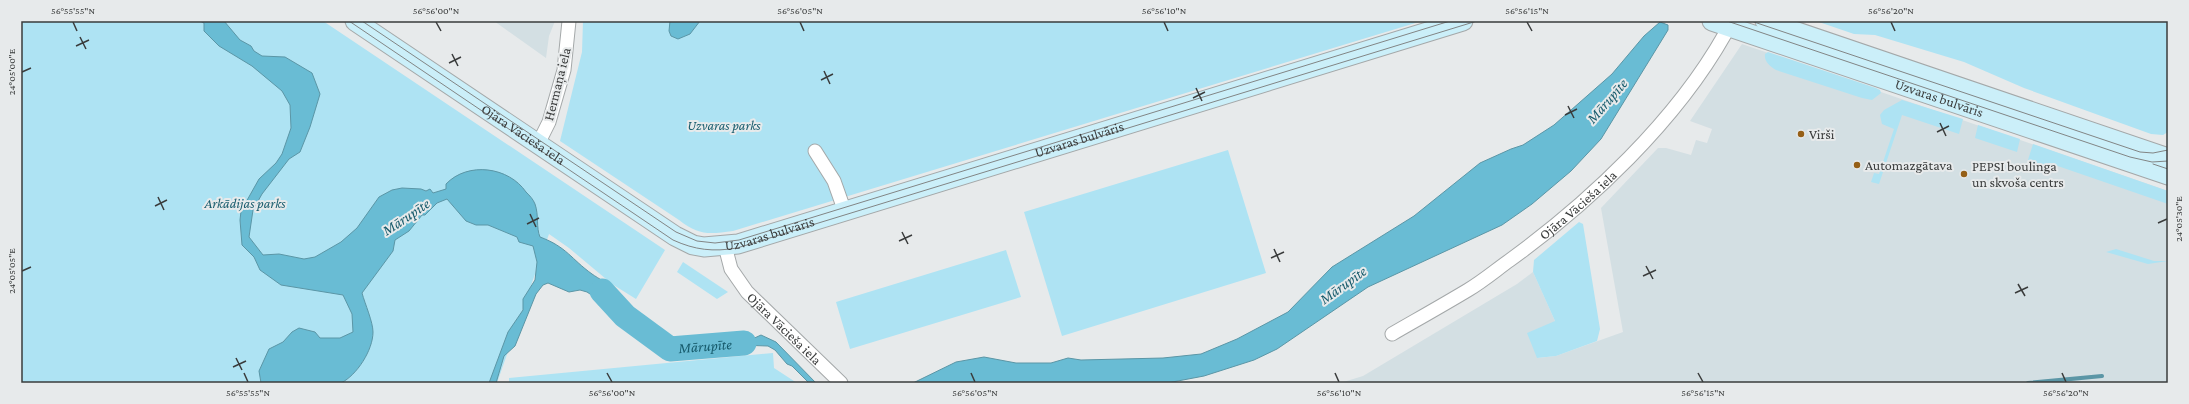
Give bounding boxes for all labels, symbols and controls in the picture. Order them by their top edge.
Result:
text: 56°55'55"N [51,5,95,16]
text: 56°56'00"N [413,5,460,16]
text: 56°56'05"N [777,5,823,16]
text: 56°56'10"N [1142,5,1187,16]
text: 56°56'15"N [1505,5,1549,16]
text: 56°56'20"N [1868,5,1914,16]
street label: Hermaņa iela [540,45,576,123]
text: 24°05'00"E [6,48,17,95]
water label: Mārupīte [1583,75,1632,128]
street label: Uzvaras bulvāris [1893,75,1986,120]
street label: Ojāra Vācieša iela [479,100,569,168]
park label: Uzvaras parks [687,117,761,133]
street label: Uzvaras bulvāris [1033,118,1126,160]
place label: Virši [1809,126,1835,142]
marker: Virši [1796,129,1806,139]
place label: Automazgātava [1865,157,1953,173]
place label: PEPSI boulinga un skvoša centrs [1972,158,2064,190]
marker: Automazgātava [1852,160,1862,170]
street label: Ojāra Vācieša iela [1536,167,1620,243]
marker: PEPSI boulinga un skvoša centrs [1959,169,1969,179]
park label: Arkādijas parks [203,195,286,212]
water label: Mārupīte [379,195,433,240]
text: 24°05'30"E [2173,196,2184,242]
street label: Uzvaras bulvāris [724,213,816,253]
text: 24°05'05"E [6,248,17,294]
water label: Mārupīte [1316,263,1370,309]
street label: Ojāra Vācieša iela [744,289,825,368]
water label: Mārupīte [677,336,733,356]
text: 56°55'55"N [226,387,270,398]
text: 56°56'00"N [589,387,636,398]
text: 56°56'05"N [952,387,998,398]
text: 56°56'10"N [1317,387,1362,398]
text: 56°56'15"N [1681,387,1725,398]
text: 56°56'20"N [2043,387,2089,398]

